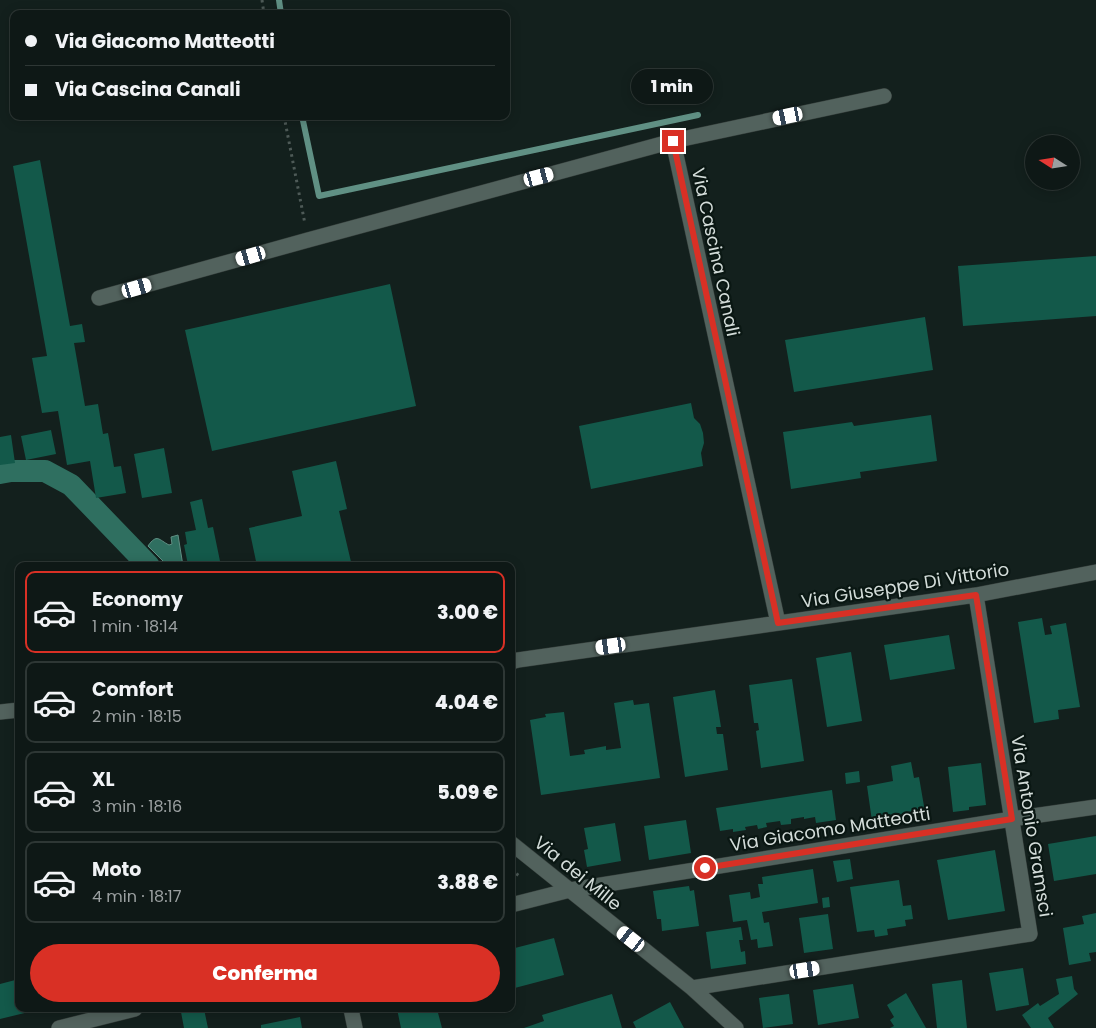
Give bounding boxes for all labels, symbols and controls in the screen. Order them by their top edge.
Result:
text: Via Giacomo Matteotti [55,28,275,55]
callout: 1 min [632,68,714,104]
text: 1 min [651,75,693,98]
text: Via Cascina Canali [55,76,241,103]
car [771,106,804,126]
route end [662,130,684,152]
north arrow [1025,135,1080,190]
map controls [1025,135,1080,190]
car [522,166,555,188]
street label: Via Cascina Canali [686,166,746,338]
car [234,245,267,267]
car [120,277,153,299]
street label: Via Giuseppe Di Vittorio [799,556,1011,614]
text: Economy [92,586,183,613]
icon: car [32,590,77,635]
text: 3.00 € [437,599,498,626]
text: 1 min · 18:14 [92,615,178,638]
car [595,636,626,656]
text: Comfort [92,676,174,703]
icon: car [32,680,77,725]
text: 4.04 € [435,689,498,716]
text: 2 min · 18:15 [92,705,182,728]
street label: Via Antonio Gramsci [1005,733,1059,919]
text: XL [92,766,115,793]
icon: car [32,770,77,815]
text: 5.09 € [437,779,498,806]
text: 3 min · 18:16 [92,795,182,818]
street label: Via Giacomo Matteotti [728,801,932,857]
street label: Via dei Mille [529,830,627,916]
text: Moto [92,856,141,883]
route start [694,857,716,879]
icon: car [32,860,77,905]
text: 3.88 € [437,869,498,896]
text: 4 min · 18:17 [92,885,181,908]
car [614,924,647,954]
button: Conferma [30,944,500,1002]
car [789,960,820,980]

